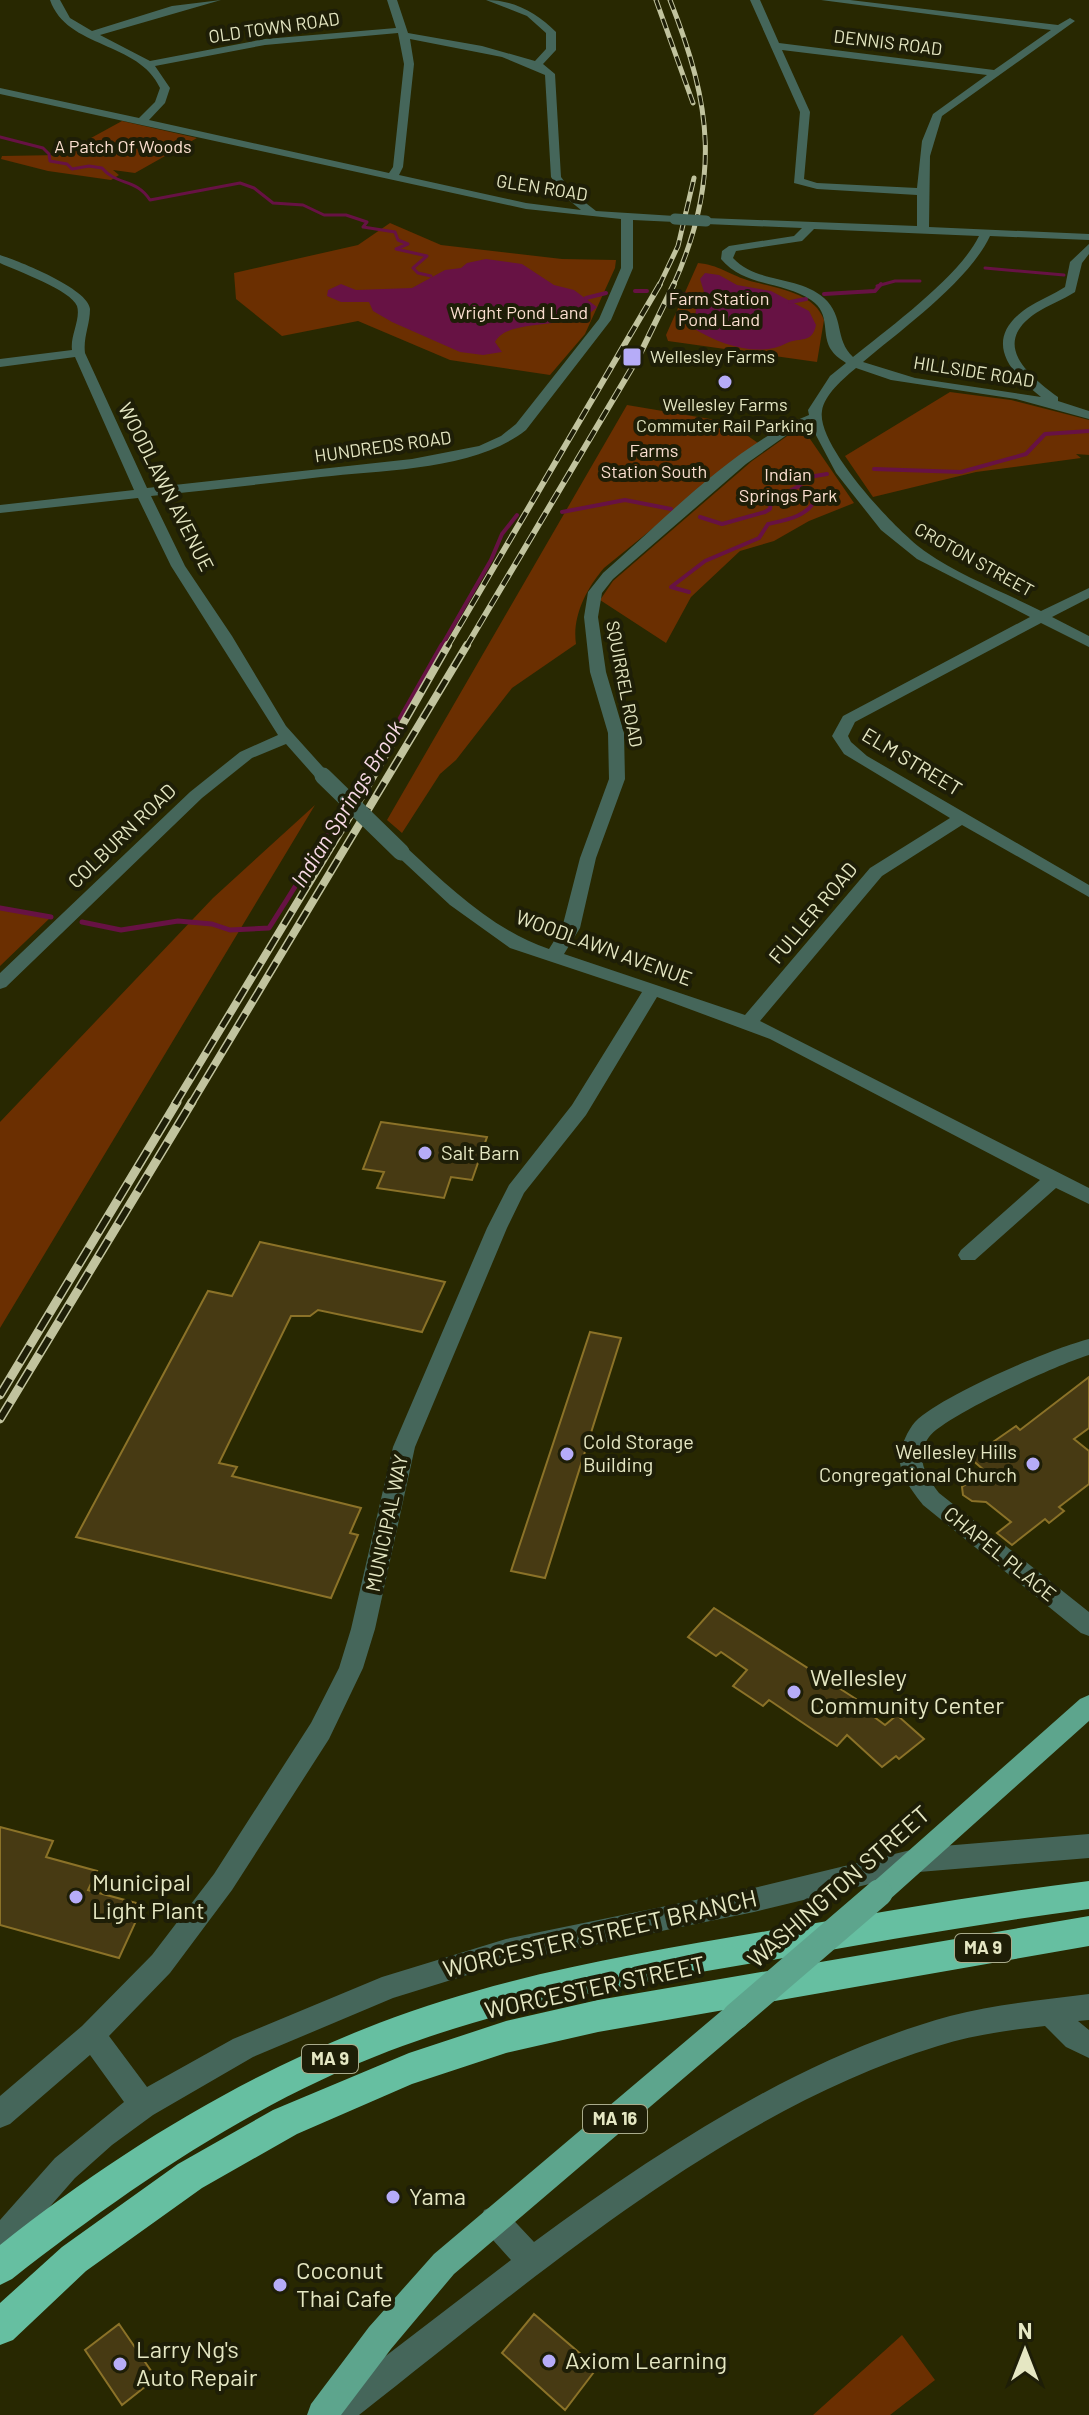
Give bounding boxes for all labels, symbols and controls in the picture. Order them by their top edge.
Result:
street label: OLD TOWN ROAD [207,7,341,47]
street label: DENNIS ROAD [833,24,944,60]
park label: A Patch Of Woods [54,135,192,157]
street label: GLEN ROAD [495,169,589,205]
park label: Farm Station Pond Land [669,287,769,330]
park label: Wright Pond Land [450,301,588,323]
place label: Wellesley Farms [650,345,775,367]
marker: Wellesley Farms [621,346,643,368]
street label: HILLSIDE ROAD [912,351,1036,391]
marker: Wellesley Farms Commuter Rail Parking [716,373,734,391]
place label: Wellesley Farms Commuter Rail Parking [636,393,814,436]
street label: WOODLAWN AVENUE [114,398,220,575]
street label: HUNDREDS ROAD [313,426,453,466]
park label: Farms Station South [601,439,707,482]
park label: Indian Springs Park [739,463,837,506]
street label: CROTON STREET [911,517,1038,601]
street label: SQUIRREL ROAD [602,619,648,749]
water label: Indian Springs Brook [284,715,408,891]
street label: ELM STREET [858,722,967,800]
street label: COLBURN ROAD [62,778,180,893]
street label: FULLER ROAD [763,857,861,968]
street label: WOODLAWN AVENUE [513,904,696,990]
place label: Salt Barn [441,1140,519,1164]
marker: Salt Barn [416,1144,434,1162]
place label: Cold Storage Building [583,1429,694,1476]
place label: Wellesley Hills Congregational Church [819,1439,1017,1486]
marker: Cold Storage Building [558,1445,576,1463]
street label: MUNICIPAL WAY [360,1452,412,1594]
marker: Wellesley Hills Congregational Church [1024,1455,1042,1473]
street label: CHAPEL PLACE [940,1501,1061,1606]
place label: Wellesley Community Center [810,1662,1004,1719]
marker: Wellesley Community Center [785,1683,803,1701]
street label: WASHINGTON STREET [741,1799,935,1973]
place label: Municipal Light Plant [92,1867,205,1924]
street label: WORCESTER STREET BRANCH [440,1882,760,1983]
marker: Municipal Light Plant [67,1888,85,1906]
road number: MA 9 [955,1934,1011,1962]
street label: WORCESTER STREET [482,1949,708,2024]
road number: MA 9 [302,2045,358,2073]
road number: MA 16 [583,2105,647,2133]
place label: Yama [409,2181,466,2210]
marker: Yama [384,2188,402,2206]
place label: Coconut Thai Cafe [296,2255,393,2312]
marker: Coconut Thai Cafe [271,2276,289,2294]
north arrow [985,2311,1065,2391]
text: N [1018,2317,1032,2343]
place label: Larry Ng's Auto Repair [136,2334,258,2391]
place label: Axiom Learning [565,2345,727,2374]
marker: Axiom Learning [540,2352,558,2370]
marker: Larry Ng's Auto Repair [111,2355,129,2373]

